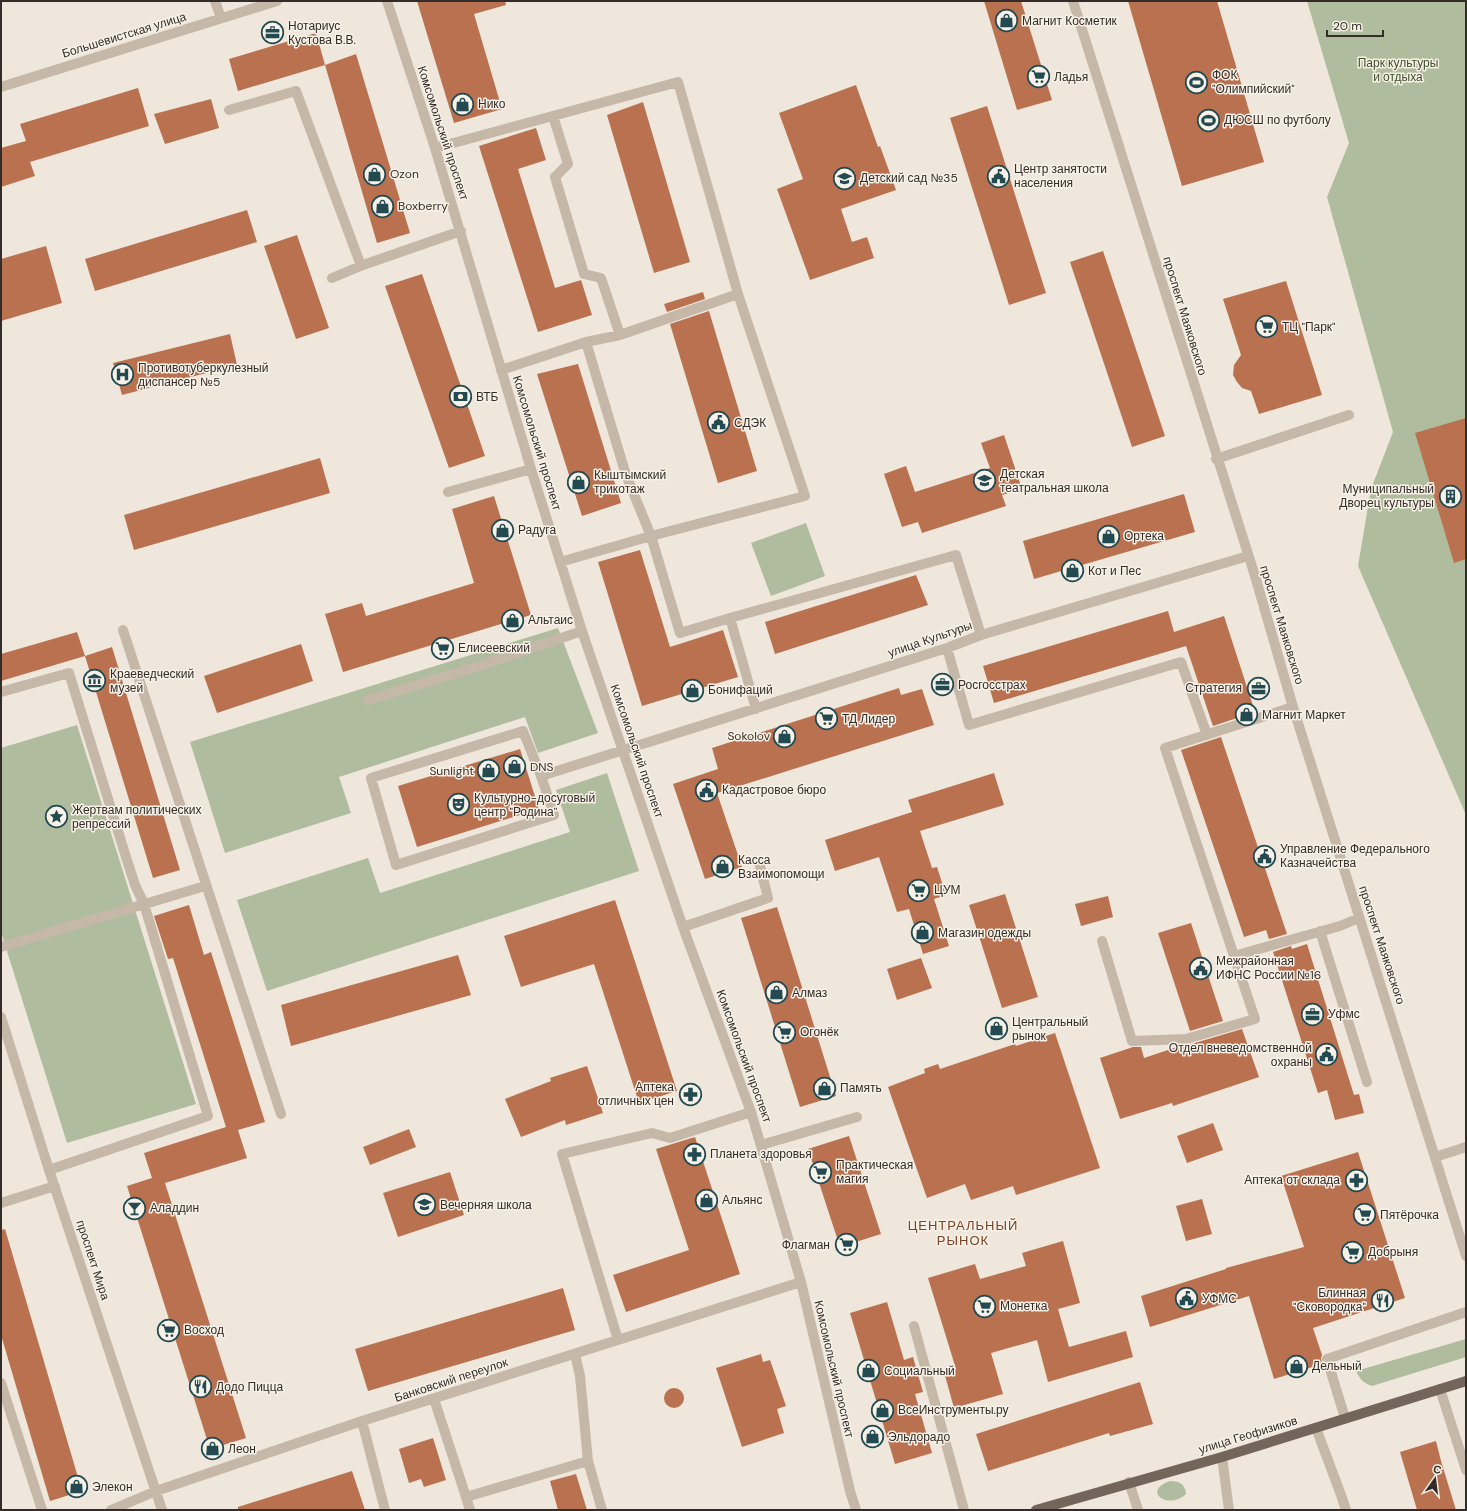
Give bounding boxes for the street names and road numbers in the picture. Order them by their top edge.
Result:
street label: Большевистская улица [60,8,188,62]
street label: Комсомольский проспект [414,64,472,203]
street label: проспект Маяковского [1159,255,1211,378]
street label: Комсомольский проспект [509,374,565,513]
street label: проспект Маяковского [1256,564,1308,687]
street label: улица Культуры [886,617,974,661]
street label: Комсомольский проспект [607,682,668,820]
street label: проспект Маяковского [1355,884,1409,1007]
street label: Комсомольский проспект [712,987,776,1125]
street label: проспект Мира [73,1218,114,1302]
street label: Комсомольский проспект [810,1299,858,1440]
street label: Банковский переулок [392,1354,511,1406]
street label: улица Геофизиков [1197,1412,1299,1458]

